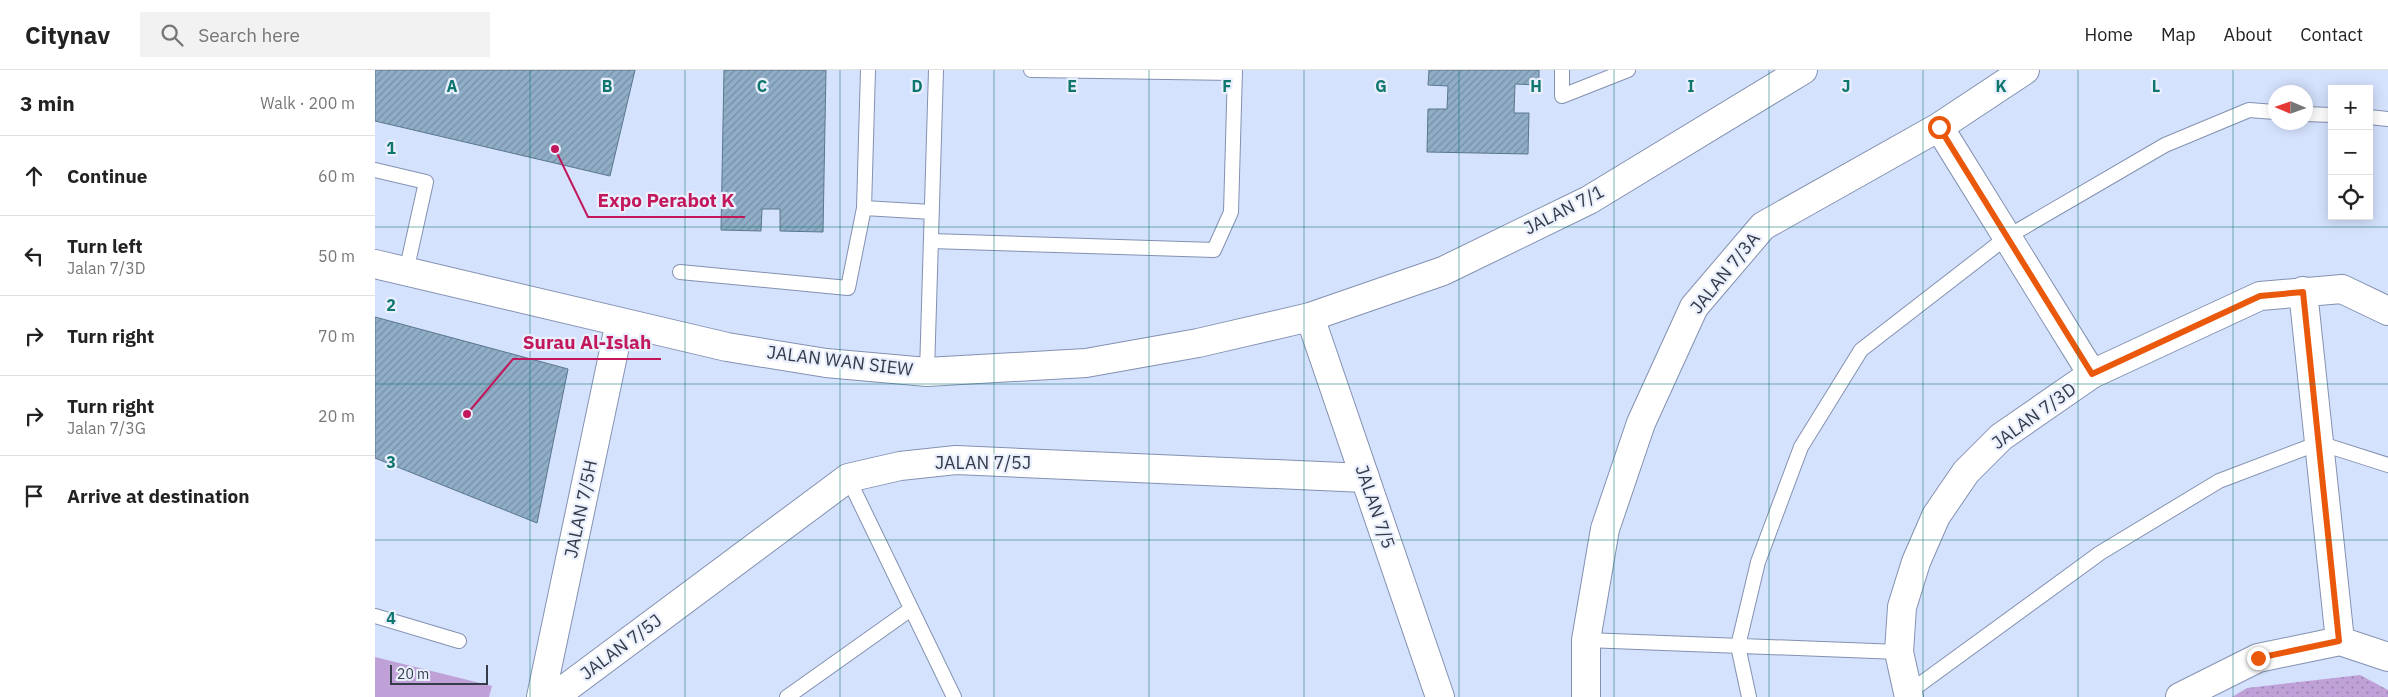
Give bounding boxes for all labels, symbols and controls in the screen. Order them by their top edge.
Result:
search box [140,12,490,57]
text: Citynav [25,19,110,51]
icon: search [158,21,186,49]
text: Search here [198,23,300,47]
text: Home [2085,23,2133,46]
text: Map [2161,23,2196,46]
text: About [2224,23,2272,46]
text: Contact [2300,23,2363,46]
text: A [447,76,458,96]
text: B [602,76,613,96]
text: C [757,76,767,96]
text: D [911,76,923,96]
text: E [1067,76,1077,96]
text: F [1222,76,1232,96]
text: G [1375,76,1387,96]
text: H [1530,76,1542,96]
text: I [1688,76,1695,96]
text: J [1842,76,1850,96]
text: K [1995,76,2007,96]
text: L [2152,76,2160,96]
north arrow [2268,85,2313,130]
map controls [2328,85,2373,220]
button: + [2328,85,2373,130]
text: 3 min [20,89,75,117]
text: Walk · 200 m [260,93,355,113]
route start [1928,116,1951,139]
button: − [2328,130,2373,175]
text: 1 [386,138,396,158]
icon: ahead [20,162,48,190]
text: Continue [67,164,147,188]
text: 60 m [318,166,355,186]
button: locate [2328,175,2373,220]
street label: JALAN 7/1 [1520,180,1608,240]
callout: Expo Perabot K [588,183,745,217]
text: Expo Perabot K [597,188,735,212]
street label: JALAN 7/3A [1685,227,1765,318]
text: Turn left [67,234,143,258]
icon: left [20,242,48,270]
text: 50 m [318,246,355,266]
text: Jalan 7/3D [67,258,146,278]
text: 2 [386,295,396,315]
icon: right [20,322,48,350]
text: Turn right [67,324,154,348]
callout: Surau Al-Islah [513,325,661,359]
text: 70 m [318,326,355,346]
text: Surau Al-Islah [523,330,651,354]
street label: JALAN WAN SIEW [766,340,914,381]
street label: JALAN 7/3D [1987,377,2081,454]
text: Turn right [67,394,154,418]
icon: right [20,402,48,430]
text: 20 m [318,406,355,426]
text: Jalan 7/3G [67,418,146,438]
street label: JALAN 7/5J [935,451,1031,474]
text: 3 [386,452,396,472]
street label: JALAN 7/5H [559,458,602,560]
street label: JALAN 7/5 [1350,462,1401,552]
icon: arrive [20,482,48,510]
text: Arrive at destination [67,484,250,508]
text: 4 [386,608,396,628]
street label: JALAN 7/5J [575,608,666,685]
route end [2247,647,2270,670]
scale bar [390,662,487,685]
text: 20 m [397,665,429,683]

